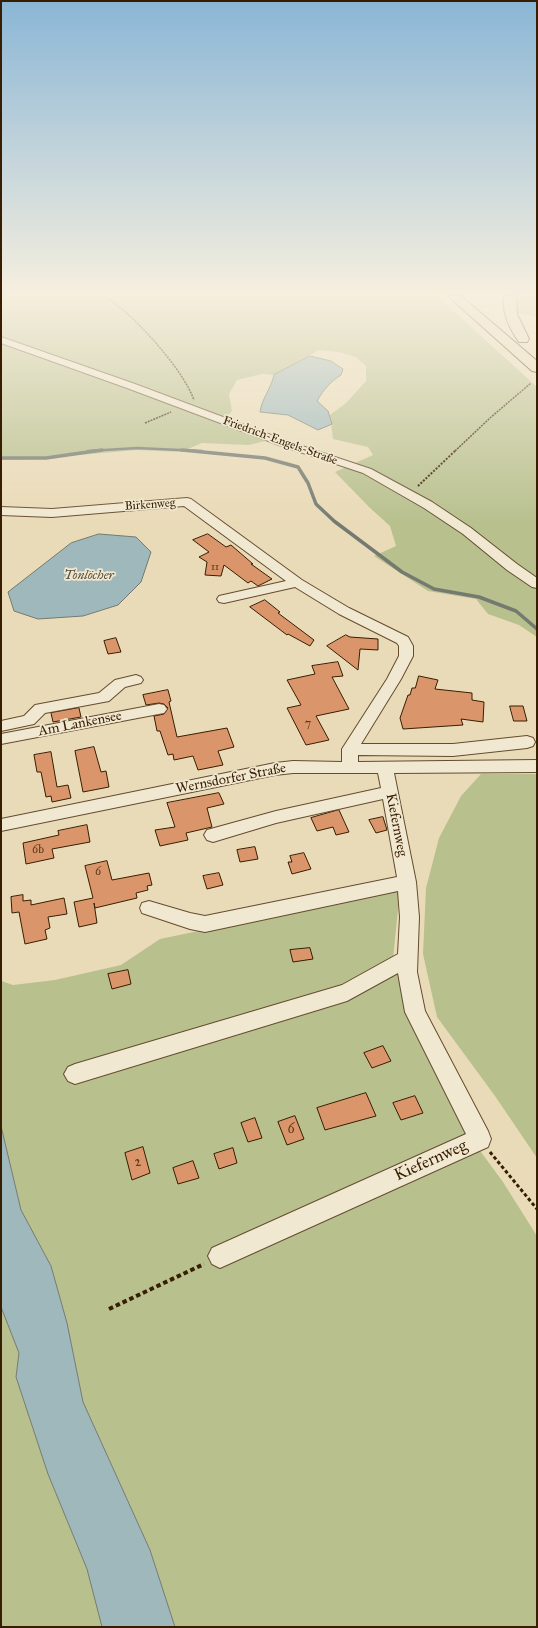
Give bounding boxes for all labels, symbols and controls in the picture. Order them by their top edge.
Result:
street label: Friedrich-Engels-Straße [221,414,339,468]
street label: Birkenweg [124,496,176,514]
house number: 11 [211,562,219,574]
water label: Tonlöcher [64,568,114,584]
street label: Am Lankensee [37,708,123,740]
house number: 7 [305,717,311,731]
street label: Wernsdorfer Straße [175,760,287,798]
street label: Kiefernweg [382,792,410,858]
house number: 6b [32,843,44,857]
house number: 6 [95,865,101,879]
house number: 6 [287,1122,295,1138]
street label: Kiefernweg [391,1136,471,1186]
house number: 2 [135,1155,141,1171]

